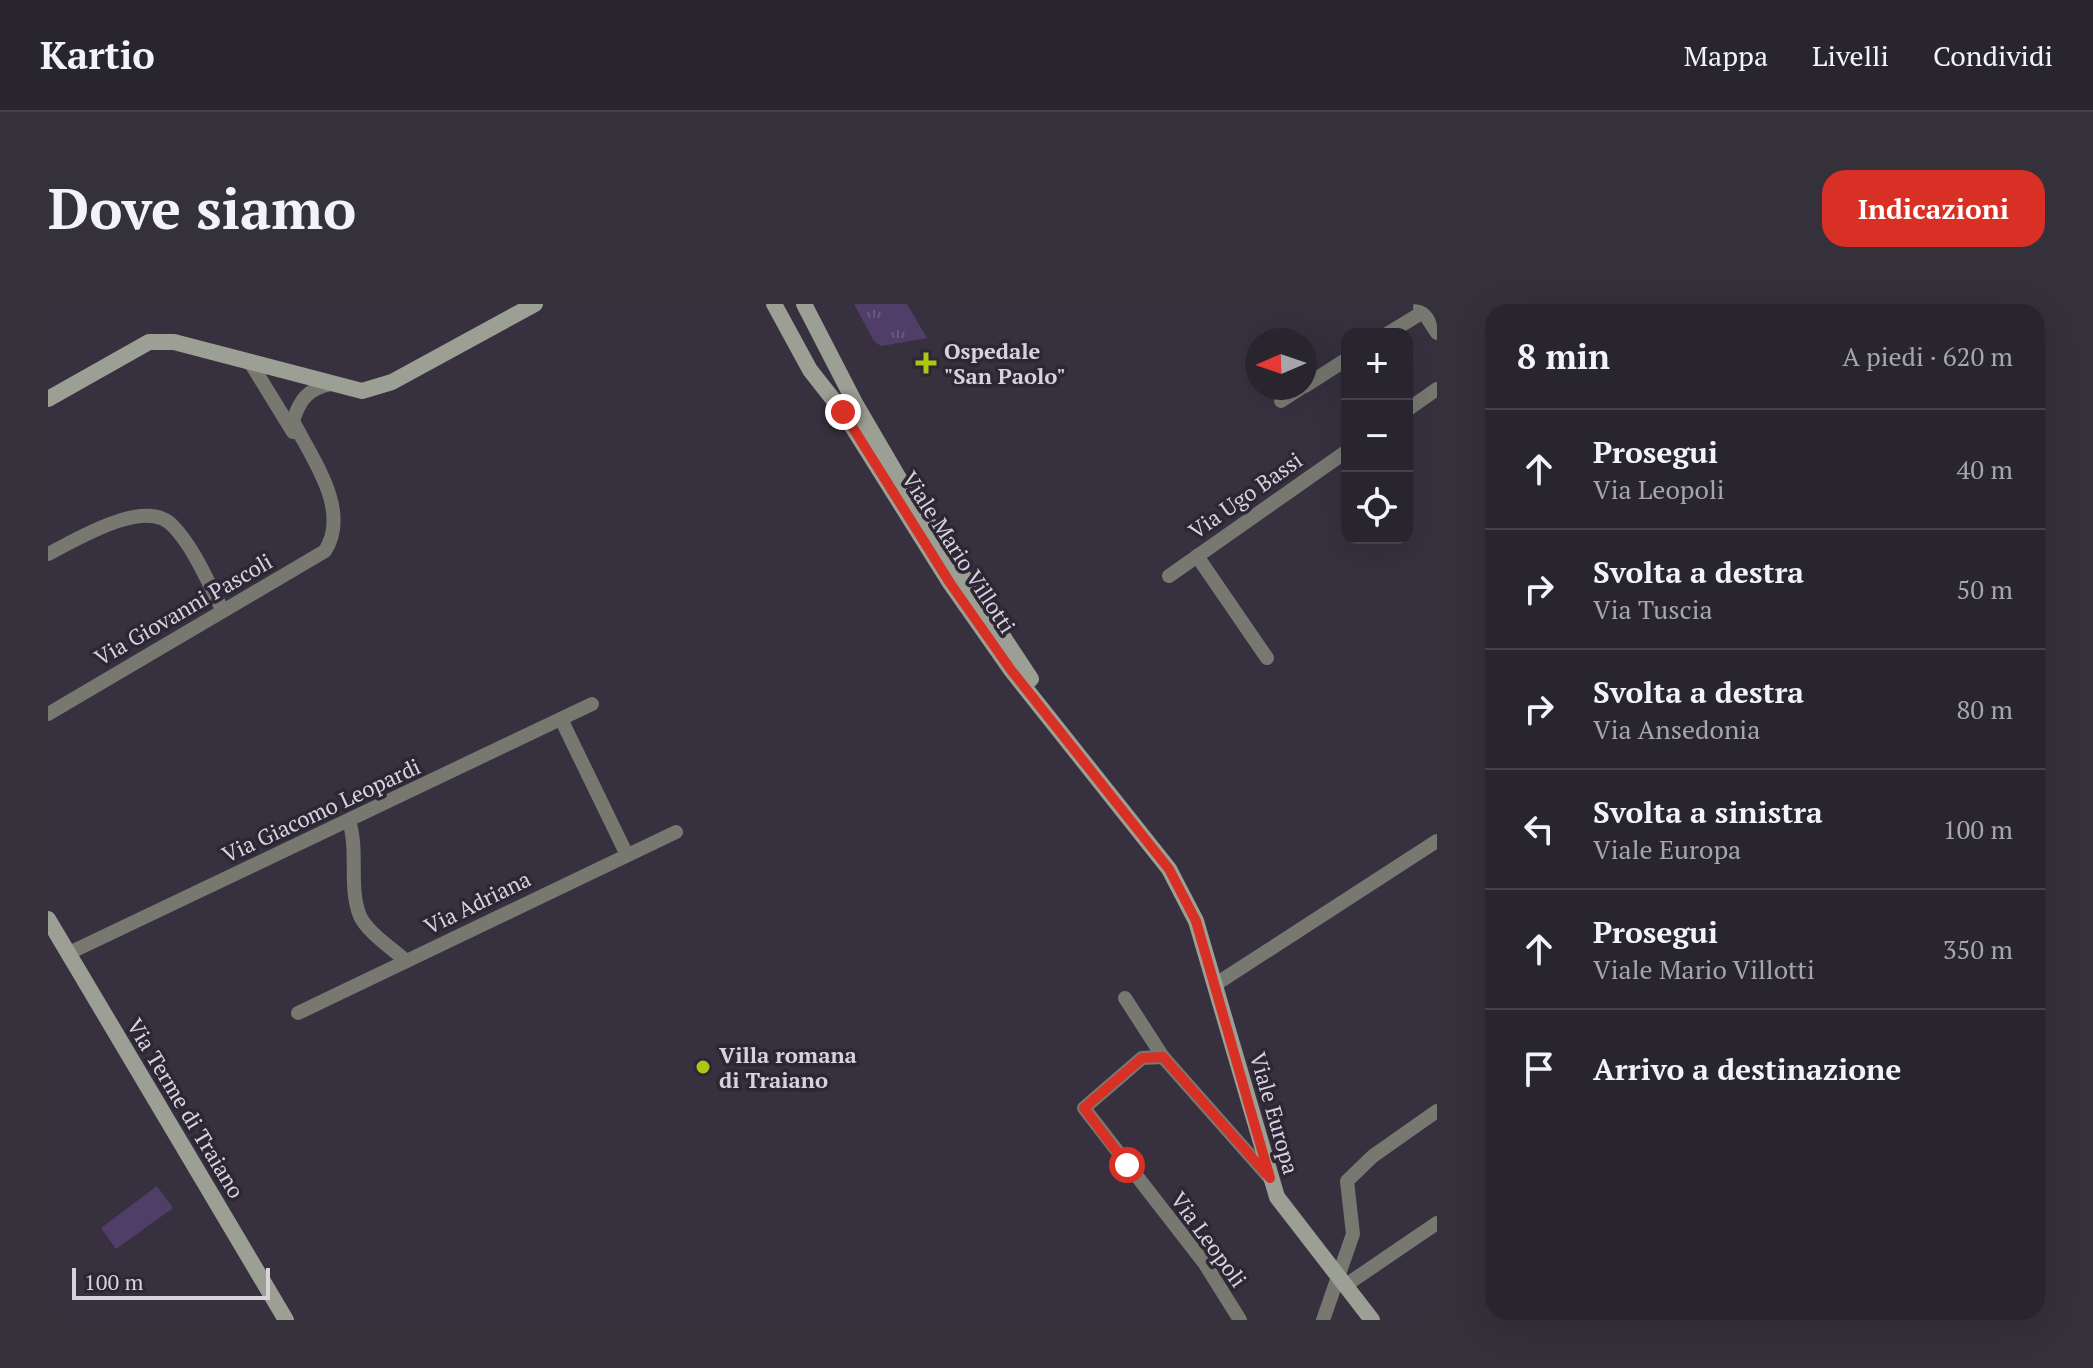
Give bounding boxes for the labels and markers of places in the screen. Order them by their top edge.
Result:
place label: Ospedale "San Paolo" [944,336,1066,390]
marker: Ospedale "San Paolo" [915,352,937,374]
place label: Villa romana di Traiano [719,1040,857,1094]
marker: Villa romana di Traiano [694,1058,712,1076]

